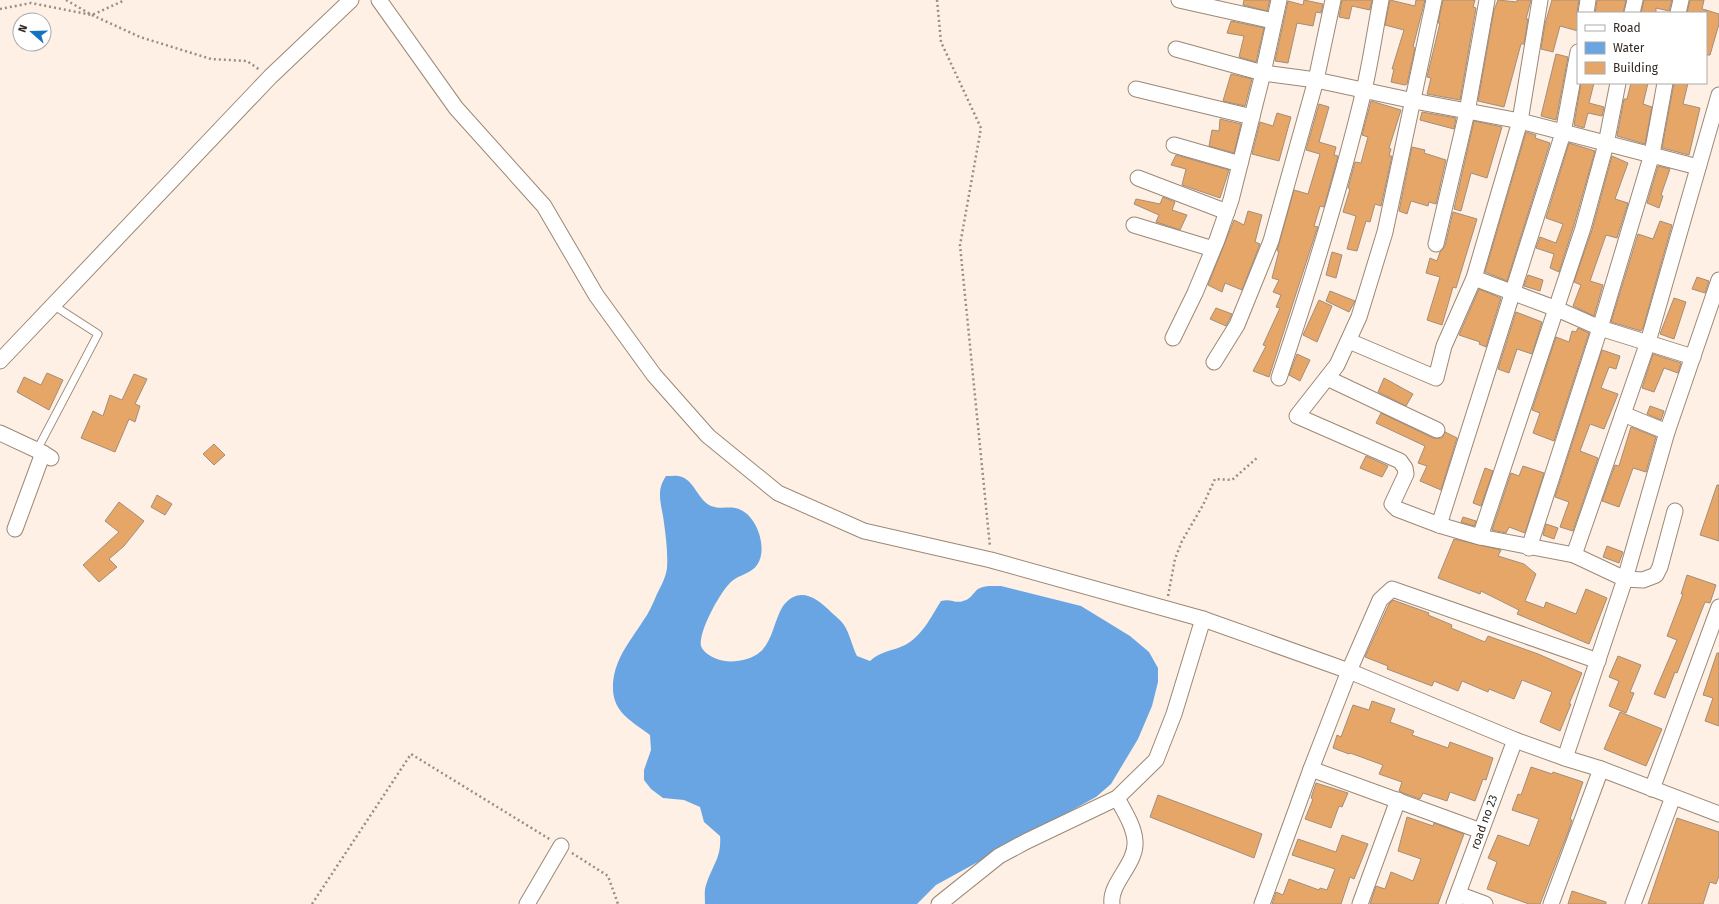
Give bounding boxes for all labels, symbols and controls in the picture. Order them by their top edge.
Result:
north arrow [12,12,52,52]
legend [1577,12,1707,84]
text: Road [1613,21,1641,35]
text: N [16,23,30,34]
text: Water [1613,41,1645,55]
text: Building [1613,61,1659,75]
street label: road no 23 [1468,793,1500,851]

